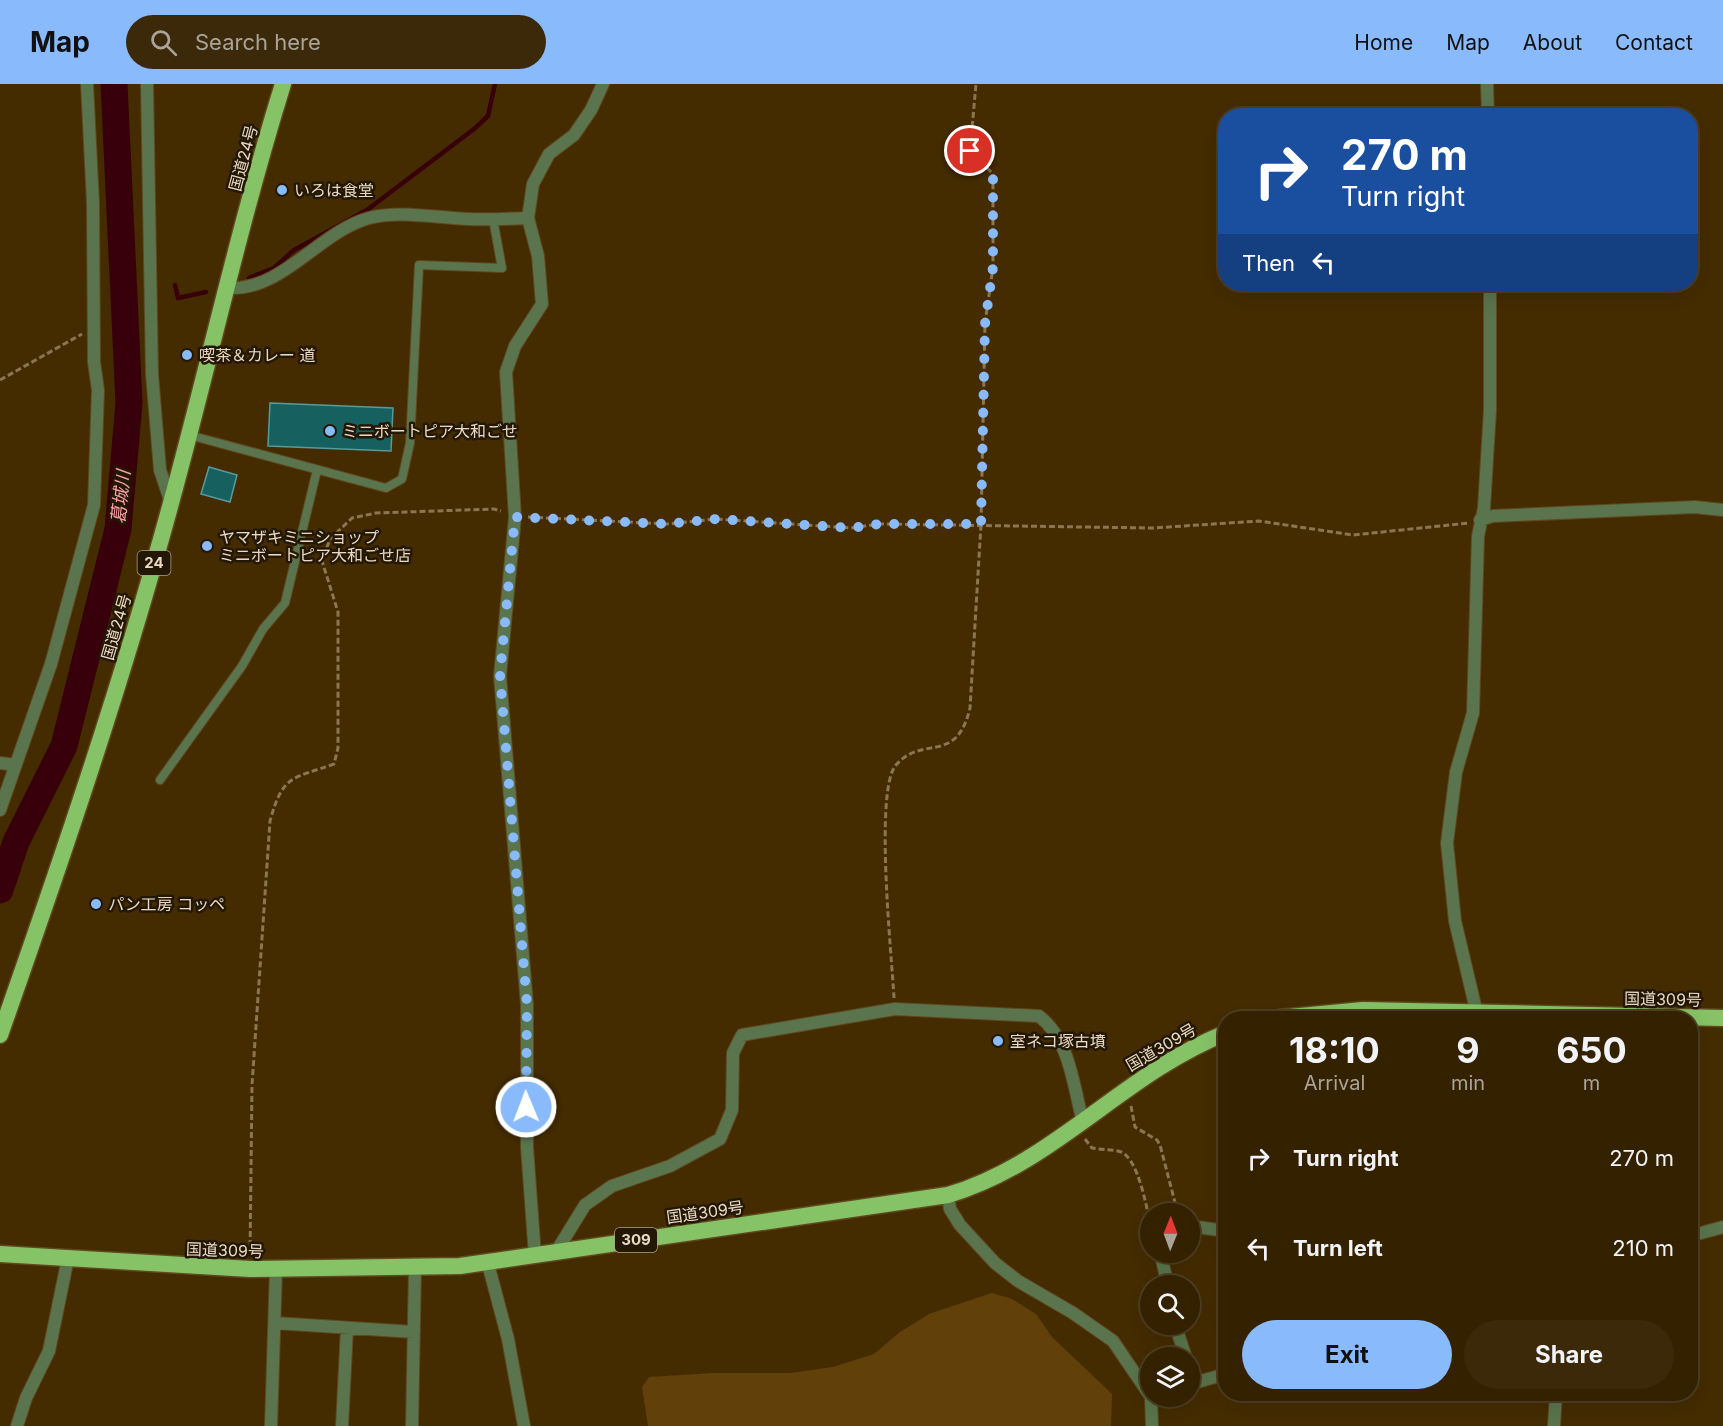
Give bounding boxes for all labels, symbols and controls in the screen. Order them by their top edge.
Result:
search box [126,15,546,69]
text: Map [30,25,90,59]
icon: search [147,26,180,59]
text: Search here [195,29,321,55]
text: Home [1354,30,1413,55]
text: Map [1446,30,1490,55]
text: About [1523,30,1582,55]
text: Contact [1615,30,1693,55]
street label: 国道24号 [225,123,261,193]
pin [944,125,995,176]
text: 270 m [1341,129,1468,180]
icon: right [1242,132,1320,210]
icon: arrive [953,134,986,167]
place label: いろは食堂 [294,180,374,200]
text: Turn right [1341,180,1465,213]
marker: いろは食堂 [275,183,289,197]
icon: left [1307,246,1340,279]
text: Then [1242,250,1295,276]
place label: 喫茶＆カレー 道 [199,345,316,365]
marker: 喫茶＆カレー 道 [180,348,194,362]
place label: ミニボートピア大和ごせ [342,421,518,441]
marker: ミニボートピア大和ごせ [323,424,337,438]
water label: 葛城川 [107,467,134,525]
place label: ヤマザキミニショップ ミニボートピア大和ごせ店 [219,527,411,565]
marker: ヤマザキミニショップ ミニボートピア大和ごせ店 [200,539,214,553]
road number: 24 [138,551,170,575]
street label: 国道24号 [97,592,135,662]
place label: パン工房 コッペ [108,894,225,914]
marker: パン工房 コッペ [89,897,103,911]
street label: 国道309号 [1624,988,1702,1010]
street label: 国道309号 [1122,1019,1200,1075]
text: 18:10 [1289,1028,1380,1072]
text: 9 [1456,1028,1480,1072]
text: 650 [1556,1028,1627,1072]
place label: 室ネコ塚古墳 [1010,1031,1106,1051]
marker: 室ネコ塚古墳 [991,1034,1005,1048]
text: Arrival [1304,1071,1365,1095]
text: min [1451,1071,1485,1095]
text: m [1583,1071,1600,1095]
position arrow [494,1075,558,1139]
icon: right [1242,1142,1275,1175]
text: Turn right [1293,1145,1399,1171]
text: 270 m [1609,1145,1674,1171]
street label: 国道309号 [665,1197,745,1227]
north arrow [1140,1203,1200,1263]
map controls [1140,1203,1200,1407]
road number: 309 [615,1228,657,1252]
icon: left [1242,1232,1275,1265]
text: Turn left [1293,1235,1383,1261]
text: 210 m [1612,1235,1674,1261]
street label: 国道309号 [186,1239,264,1261]
button: search [1140,1275,1200,1335]
button: Exit [1242,1320,1452,1389]
button: Share [1464,1320,1674,1389]
button: layers [1140,1347,1200,1407]

